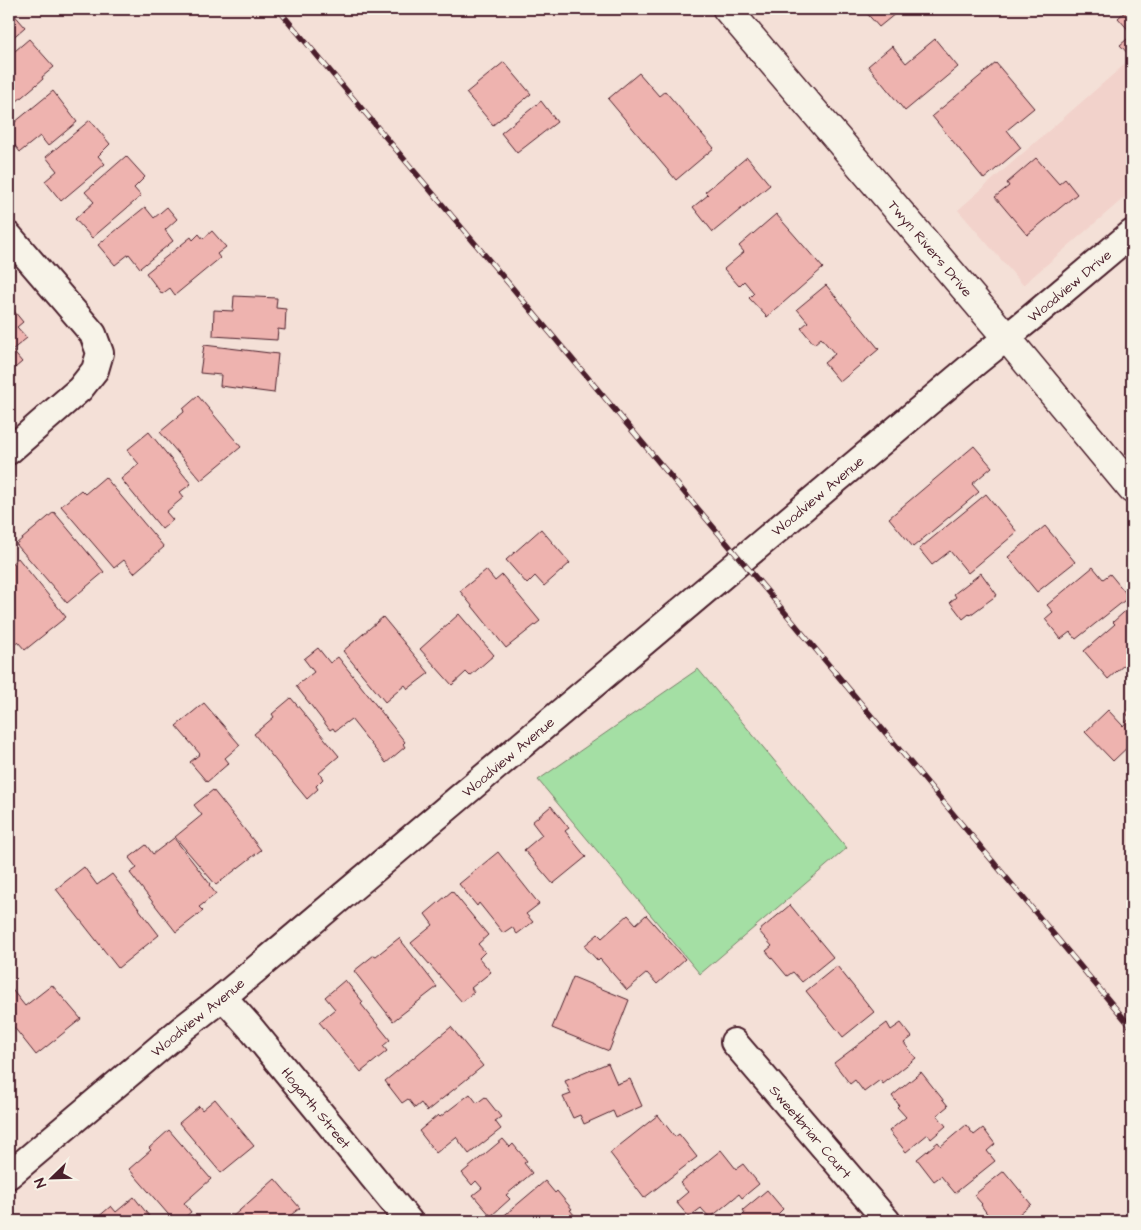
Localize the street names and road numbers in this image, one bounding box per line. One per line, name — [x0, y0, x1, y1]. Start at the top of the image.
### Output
street label: Twyn Rivers Drive — [883, 196, 977, 302]
street label: Woodview Drive — [1024, 245, 1116, 327]
street label: Woodview Avenue — [768, 451, 869, 541]
street label: Woodview Avenue — [458, 712, 559, 802]
street label: Woodview Avenue — [147, 973, 250, 1062]
street label: Hogarth Street — [276, 1064, 355, 1154]
street label: Sweetbriar Court — [764, 1081, 856, 1184]

